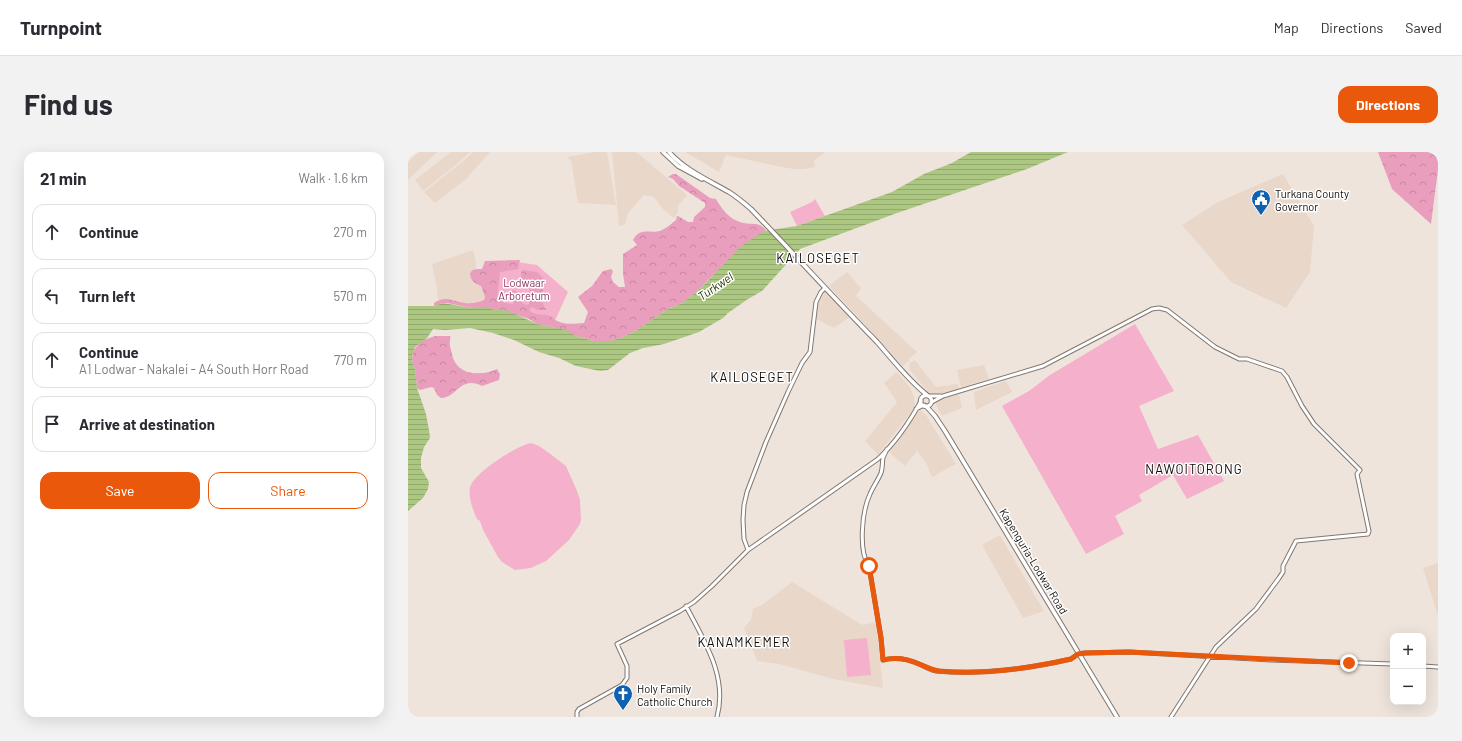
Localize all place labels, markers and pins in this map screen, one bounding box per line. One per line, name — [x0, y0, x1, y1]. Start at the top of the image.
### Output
place label: Turkana County Governor — [1275, 187, 1349, 213]
public building icon: Turkana County Governor — [1250, 188, 1272, 216]
place label: Holy Family Catholic Church — [637, 682, 712, 708]
church icon: Holy Family Catholic Church — [612, 683, 634, 711]

